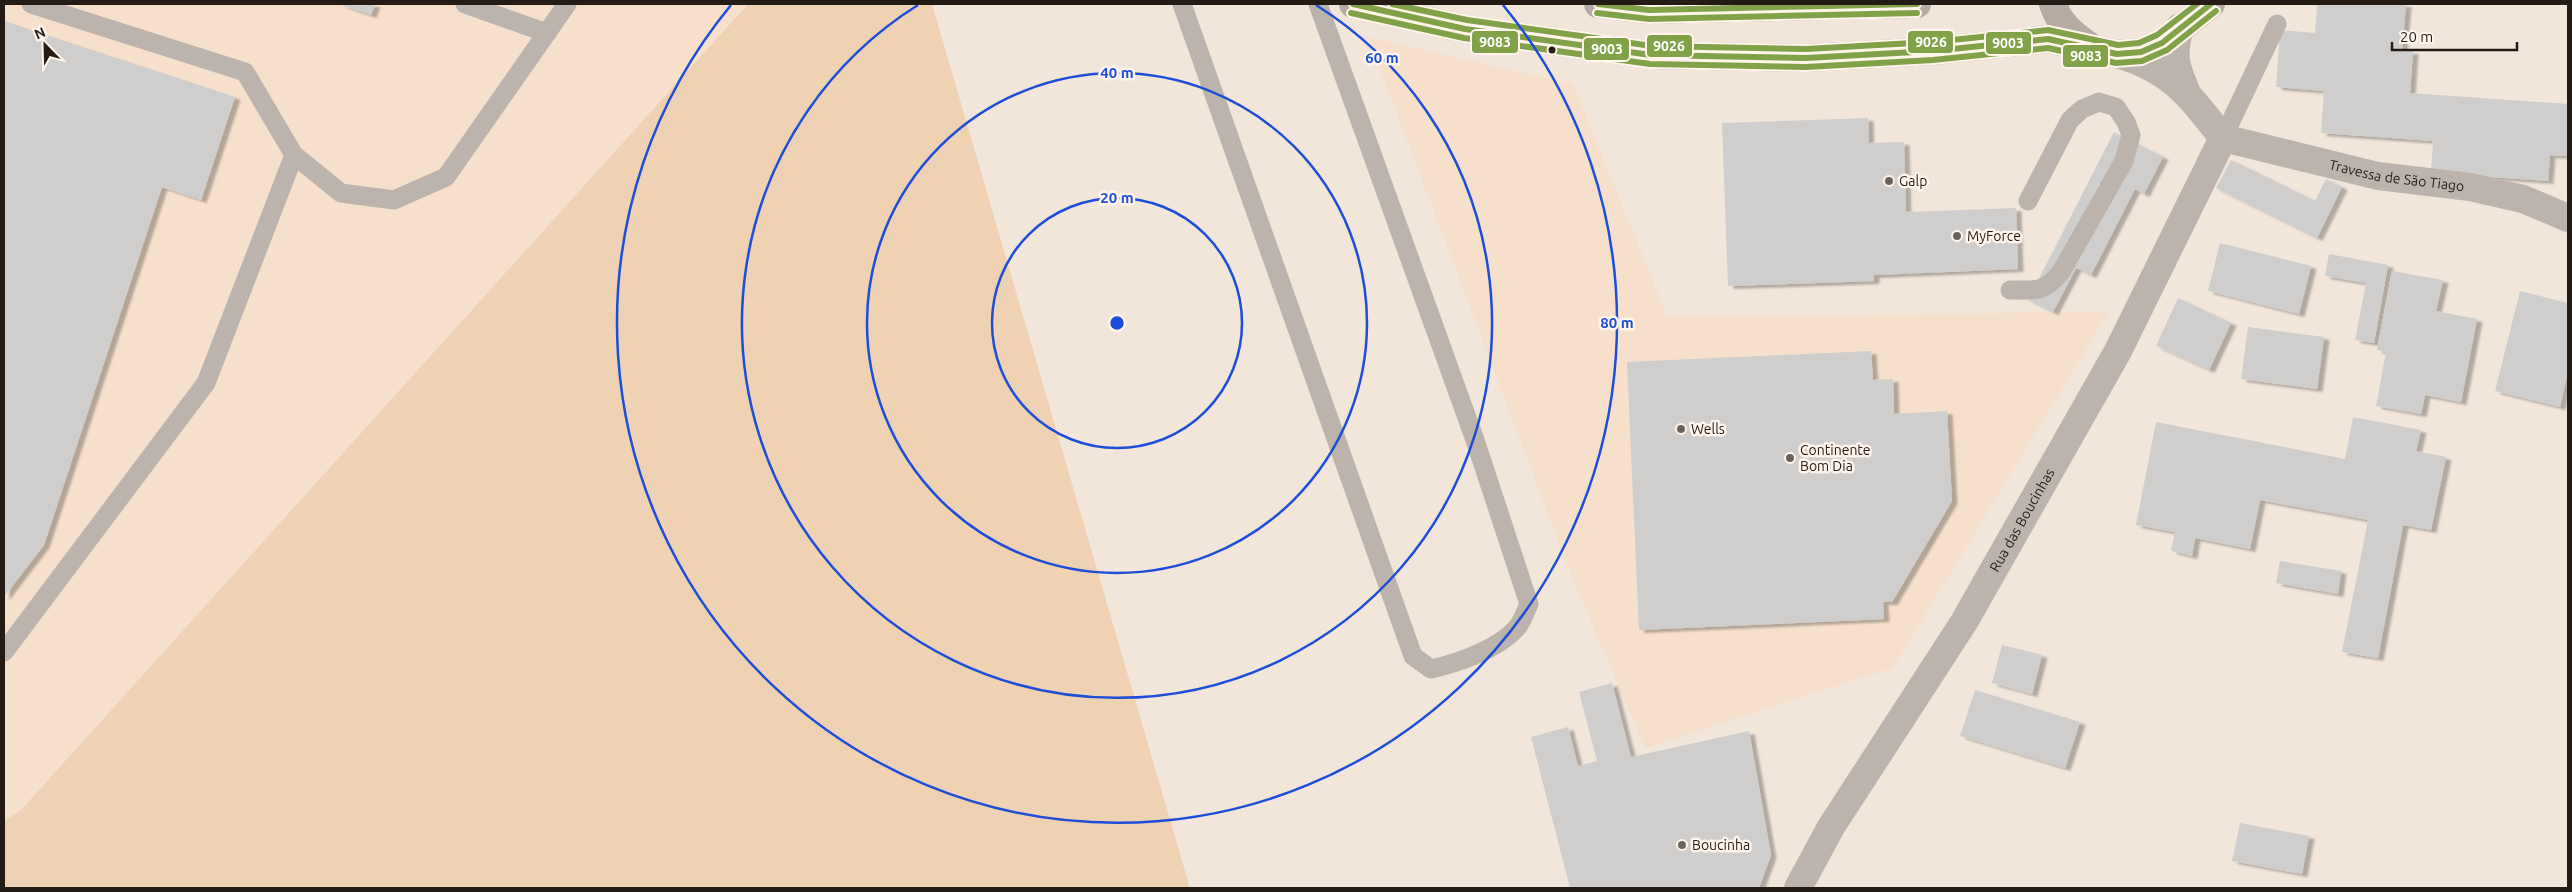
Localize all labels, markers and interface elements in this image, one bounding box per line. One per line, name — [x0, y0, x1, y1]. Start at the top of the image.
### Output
north arrow — [20, 20, 70, 70]
scale bar — [2392, 20, 2517, 52]
text: N — [32, 24, 48, 42]
text: 20 m — [2400, 28, 2433, 45]
line badge: 9083 — [1471, 30, 1519, 54]
line badge: 9026 — [1907, 30, 1954, 54]
line badge: 9003 — [1985, 31, 2032, 55]
text: 9083 — [1479, 34, 1511, 50]
line badge: 9026 — [1646, 34, 1693, 58]
text: 9026 — [1915, 34, 1947, 50]
text: 9003 — [1992, 35, 2024, 51]
line badge: 9003 — [1583, 37, 1630, 61]
text: 9026 — [1653, 38, 1685, 54]
text: 9003 — [1591, 41, 1623, 57]
line badge: 9083 — [2062, 44, 2109, 68]
unlabelled marker — [1547, 45, 1557, 55]
text: 9083 — [2070, 48, 2102, 64]
text: 60 m — [1365, 49, 1399, 66]
text: 40 m — [1100, 64, 1134, 81]
street label: Travessa de São Tiago — [2327, 156, 2465, 194]
place label: Galp — [1899, 173, 1927, 189]
marker: Galp — [1883, 175, 1895, 187]
text: 20 m — [1100, 189, 1134, 206]
place label: MyForce — [1967, 228, 2021, 244]
marker: MyForce — [1951, 230, 1963, 242]
centre of rings — [1108, 314, 1126, 332]
text: 80 m — [1600, 314, 1634, 331]
place label: Wells — [1691, 421, 1725, 437]
marker: Wells — [1675, 423, 1687, 435]
place label: Continente Bom Dia — [1800, 442, 1871, 474]
marker: Continente Bom Dia — [1784, 452, 1796, 464]
street label: Rua das Boucinhas — [1986, 466, 2058, 574]
place label: Boucinha — [1692, 837, 1750, 853]
marker: Boucinha — [1676, 839, 1688, 851]

